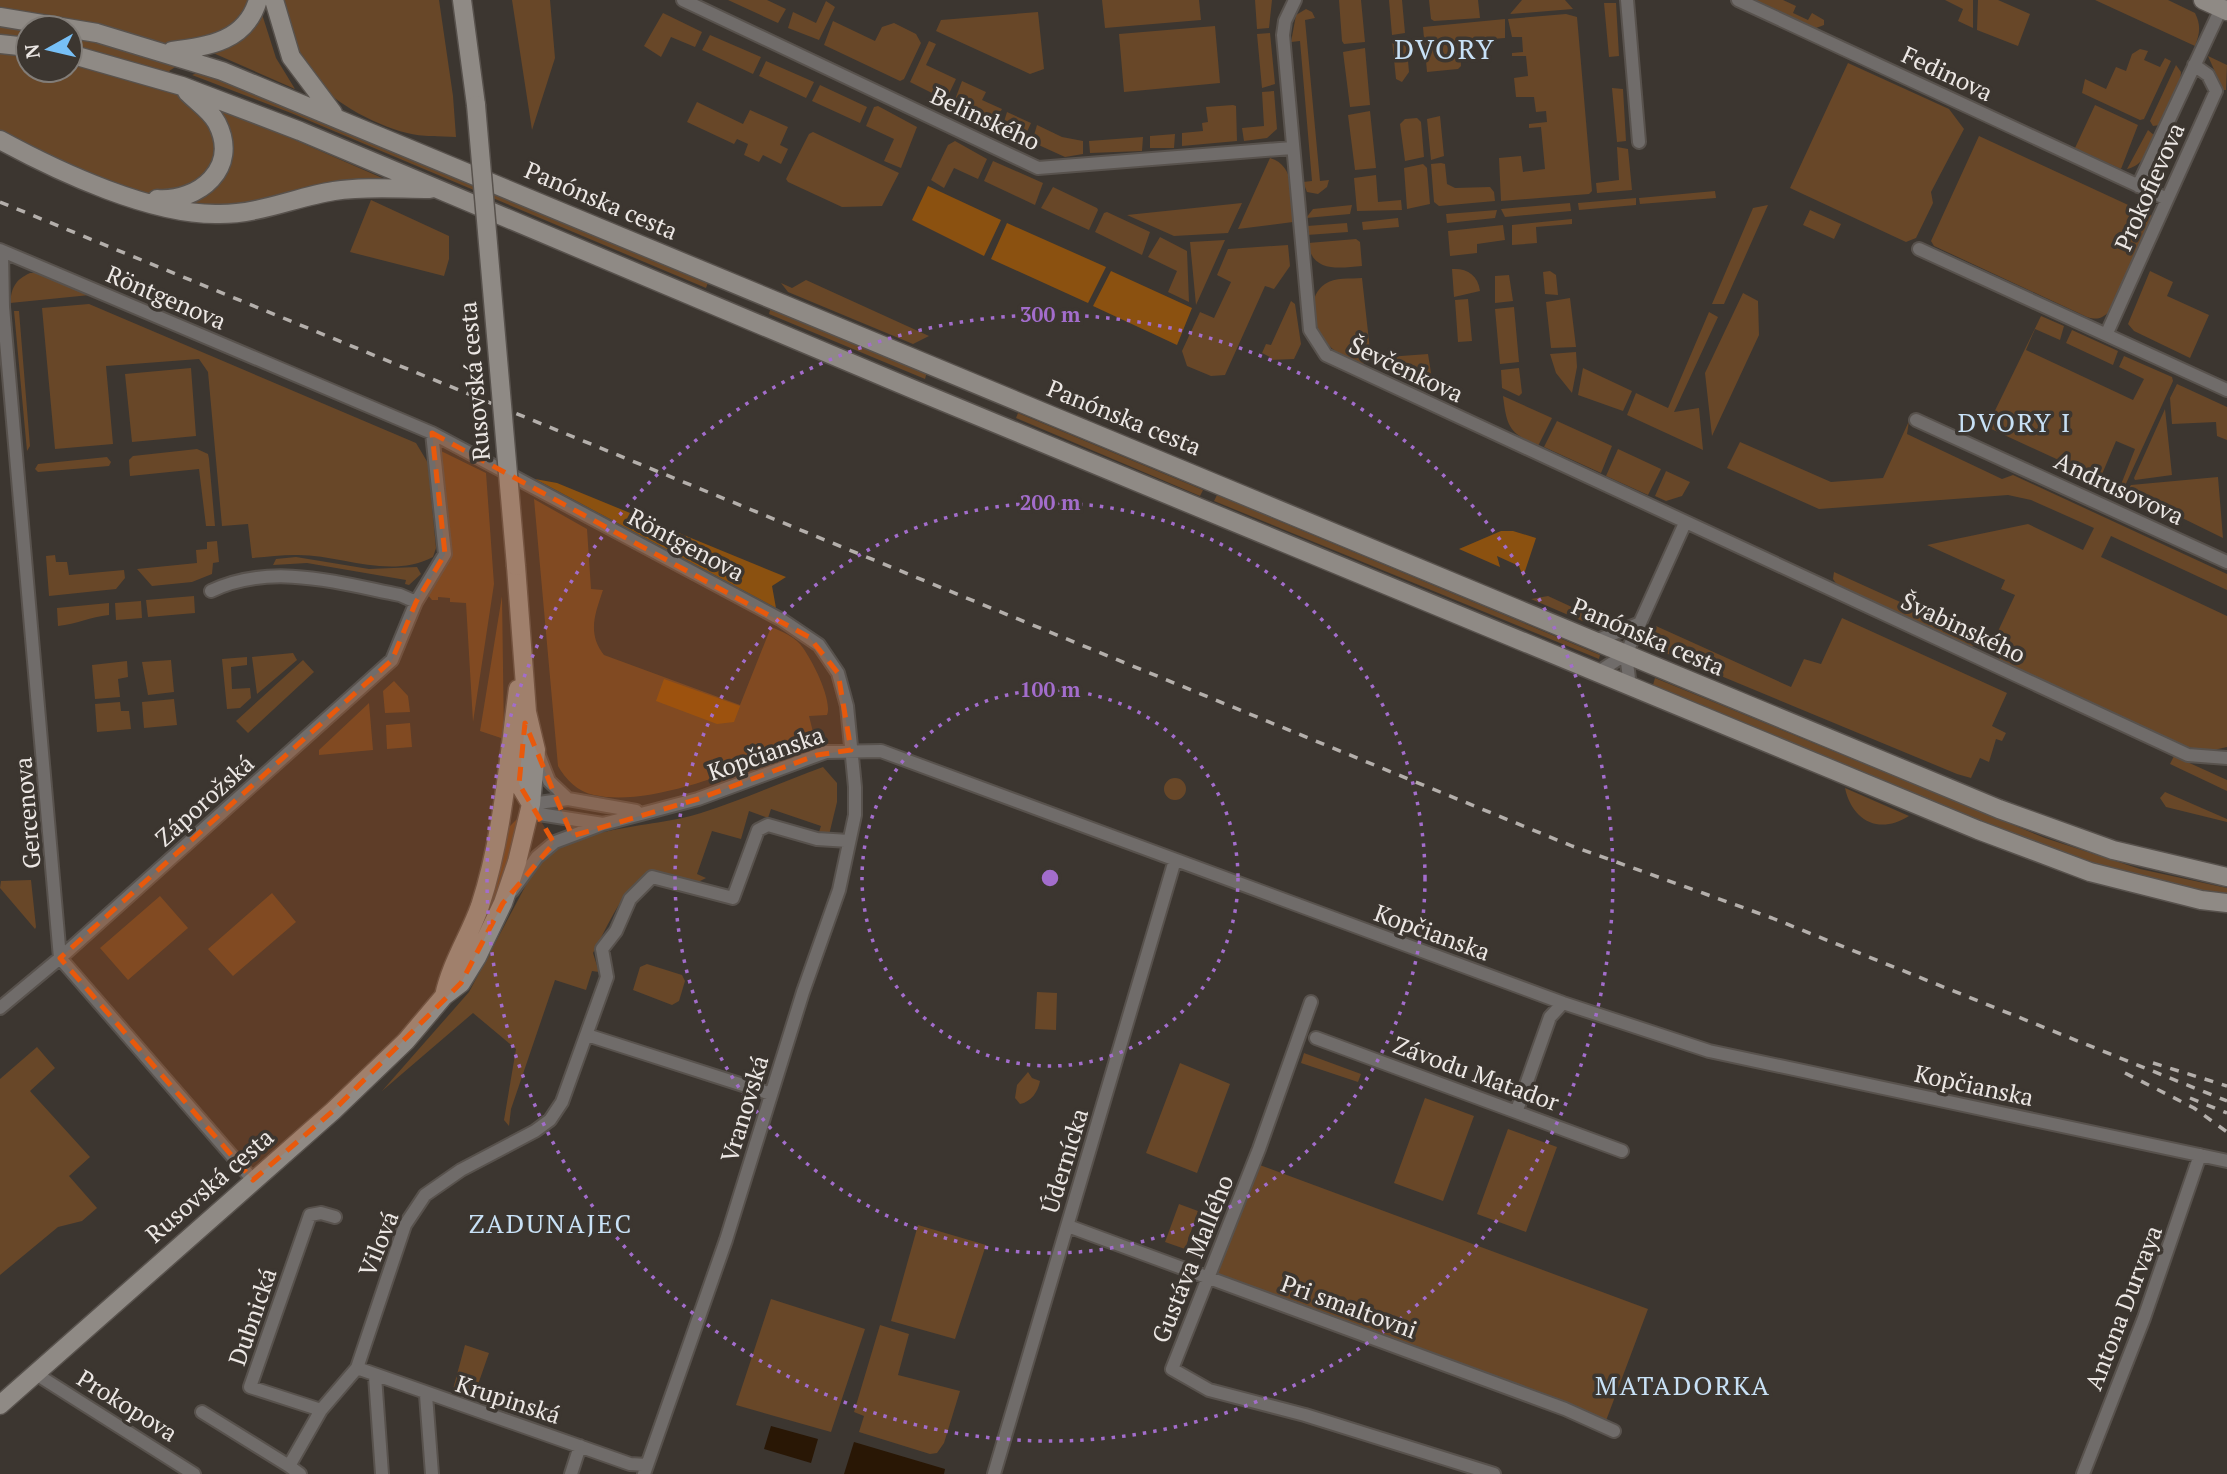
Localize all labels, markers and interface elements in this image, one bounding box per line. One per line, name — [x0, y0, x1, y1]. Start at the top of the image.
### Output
north arrow — [14, 14, 84, 84]
district label: DVORY — [1394, 30, 1496, 67]
street label: Fedinova — [1897, 38, 1998, 108]
text: N — [18, 42, 45, 60]
street label: Belinského — [925, 79, 1045, 157]
street label: Prokofievova — [2107, 117, 2192, 256]
street label: Panónska cesta — [520, 153, 683, 247]
street label: Röntgenova — [102, 257, 231, 337]
street label: Rusovská cesta — [451, 300, 497, 462]
text: 300 m — [1020, 300, 1081, 328]
street label: Ševčenkova — [1344, 329, 1469, 409]
street label: Panónska cesta — [1043, 372, 1206, 462]
district label: DVORY I — [1958, 405, 2072, 439]
street label: Andrusovova — [2050, 444, 2189, 532]
text: 200 m — [1020, 488, 1081, 516]
street label: Röntgenova — [623, 500, 750, 588]
street label: Švabinského — [1896, 584, 2031, 670]
street label: Panónska cesta — [1567, 589, 1730, 683]
text: 100 m — [1020, 675, 1081, 703]
street label: Kopčianska — [703, 718, 828, 788]
street label: Záporožská — [148, 747, 261, 853]
street label: Gercenova — [6, 756, 48, 870]
centre of rings — [1038, 866, 1062, 890]
street label: Kopčianska — [1370, 896, 1495, 968]
street label: Závodu Matador — [1389, 1028, 1565, 1118]
street label: Vranovská — [713, 1051, 775, 1166]
street label: Kopčianska — [1912, 1057, 2037, 1113]
street label: Údernícka — [1033, 1104, 1095, 1217]
street label: Rusovská cesta — [139, 1121, 280, 1250]
street label: Gustáva Mallého — [1144, 1170, 1240, 1347]
street label: Vilová — [351, 1206, 406, 1281]
district label: ZADUNAJEC — [469, 1206, 633, 1240]
street label: Antona Durvaya — [2077, 1221, 2169, 1395]
street label: Dubnická — [220, 1264, 284, 1370]
street label: Pri smaltovni — [1277, 1267, 1422, 1345]
street label: Prokopova — [71, 1362, 184, 1449]
street label: Krupinská — [452, 1367, 565, 1431]
district label: MATADORKA — [1595, 1368, 1771, 1402]

